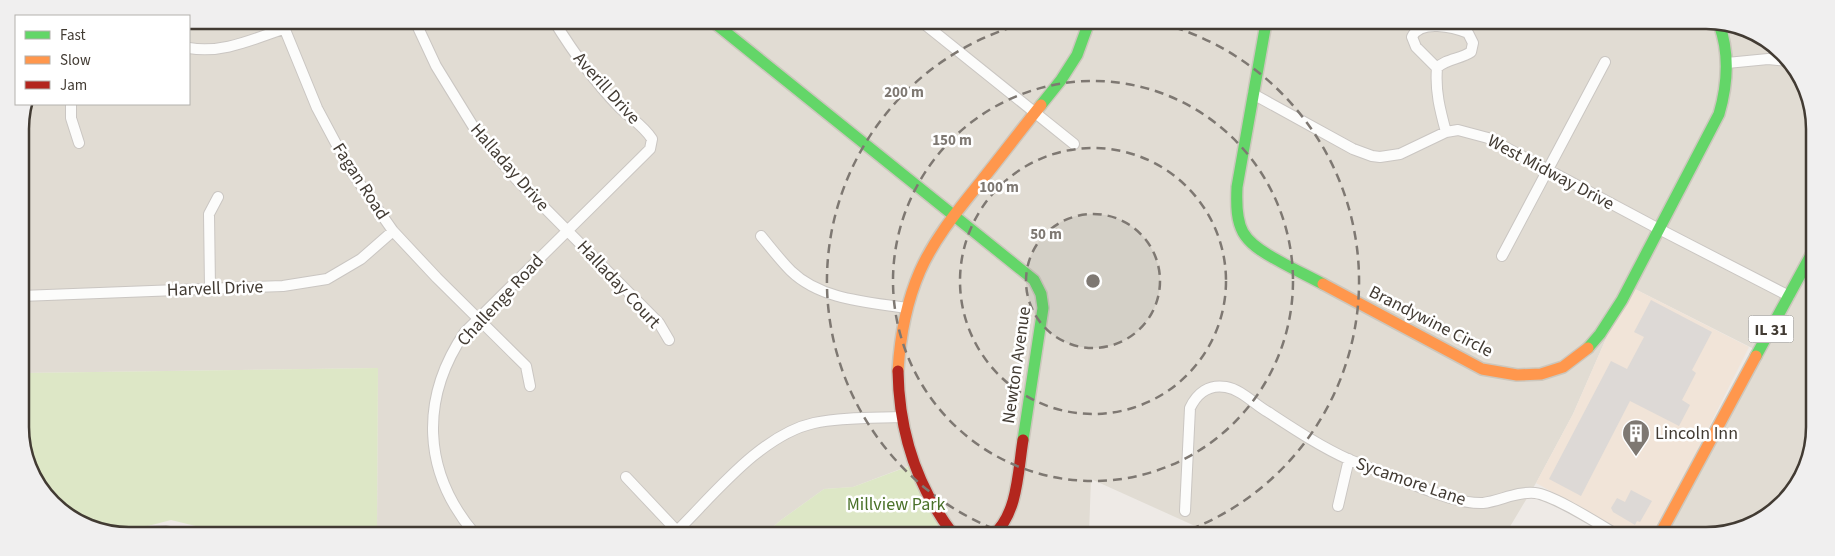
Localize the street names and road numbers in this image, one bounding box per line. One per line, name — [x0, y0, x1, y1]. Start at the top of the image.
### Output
street label: Averill Drive — [567, 47, 646, 130]
street label: Halladay Drive — [464, 118, 555, 217]
street label: West Midway Drive — [1483, 128, 1619, 216]
street label: Fagan Road — [326, 138, 395, 225]
street label: Halladay Court — [571, 235, 666, 334]
street label: Challenge Road — [451, 249, 549, 352]
street label: Harvell Drive — [166, 274, 264, 303]
street label: Brandywine Circle — [1365, 279, 1497, 363]
street label: Newton Avenue — [996, 305, 1037, 425]
road number: IL 31 — [1748, 316, 1794, 342]
street label: Sycamore Lane — [1352, 451, 1469, 512]

